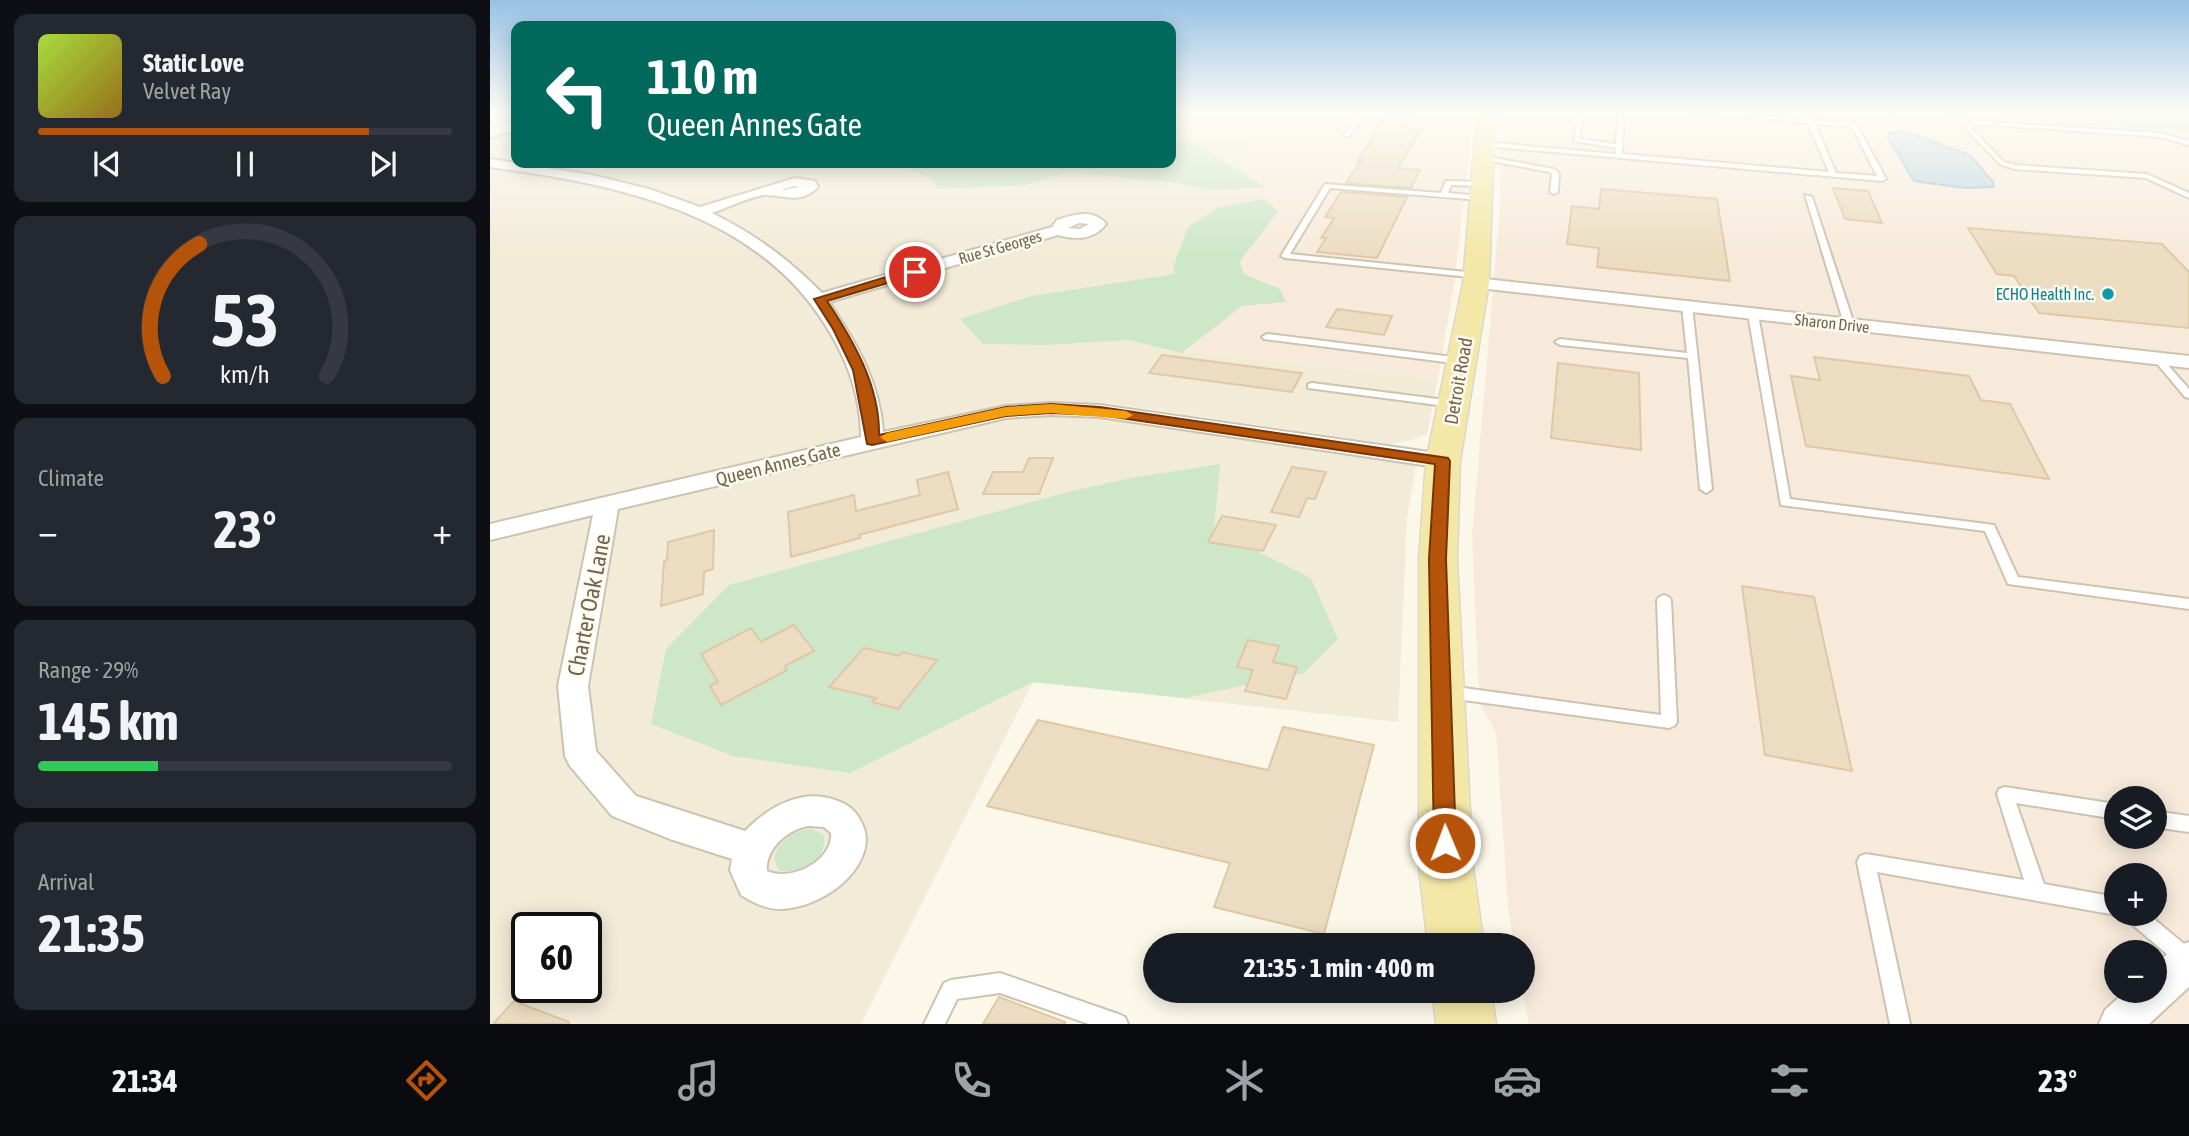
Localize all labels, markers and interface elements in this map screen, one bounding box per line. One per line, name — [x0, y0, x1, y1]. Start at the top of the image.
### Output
text: Static Love — [143, 48, 244, 78]
text: 110 m — [647, 48, 758, 104]
icon: left — [532, 49, 623, 140]
text: Velvet Ray — [143, 78, 231, 104]
text: Queen Annes Gate — [647, 106, 862, 143]
icon: previous — [88, 145, 126, 183]
icon: pause — [226, 145, 264, 183]
icon: next — [364, 145, 402, 183]
street label: Rue St Georges — [956, 226, 1044, 268]
pin — [885, 242, 945, 302]
icon: arrive — [896, 253, 934, 291]
text: 53 — [211, 278, 279, 361]
place label: ECHO Health Inc. — [1996, 285, 2094, 303]
marker: ECHO Health Inc. — [2100, 286, 2116, 302]
street label: Sharon Drive — [1794, 310, 1870, 336]
street label: Detroit Road — [1440, 336, 1476, 426]
text: km/h — [220, 360, 270, 388]
street label: Queen Annes Gate — [713, 438, 843, 490]
text: Climate — [38, 465, 104, 491]
text: 23° — [213, 499, 277, 559]
text: − — [38, 509, 58, 552]
text: + — [432, 509, 452, 552]
street label: Charter Oak Lane — [562, 532, 616, 678]
text: Range · 29% — [38, 657, 138, 683]
text: 145 km — [38, 691, 179, 751]
map controls — [2104, 786, 2167, 1003]
button: layers — [2104, 786, 2167, 849]
position arrow — [1408, 806, 1482, 880]
button: + — [2104, 863, 2167, 926]
text: Arrival — [38, 869, 94, 895]
text: 21:35 — [38, 903, 145, 963]
speed limit sign: 60 — [511, 912, 602, 1003]
button: − — [2104, 940, 2167, 1003]
text: 21:35 · 1 min · 400 m — [1244, 953, 1434, 983]
icon: directions — [402, 1056, 451, 1105]
icon: music — [674, 1056, 723, 1105]
icon: phone — [947, 1056, 996, 1105]
icon: climate — [1220, 1056, 1269, 1105]
icon: car — [1493, 1056, 1542, 1105]
icon: filters — [1765, 1056, 1814, 1105]
text: 21:34 — [112, 1062, 178, 1099]
text: 23° — [2038, 1062, 2077, 1099]

